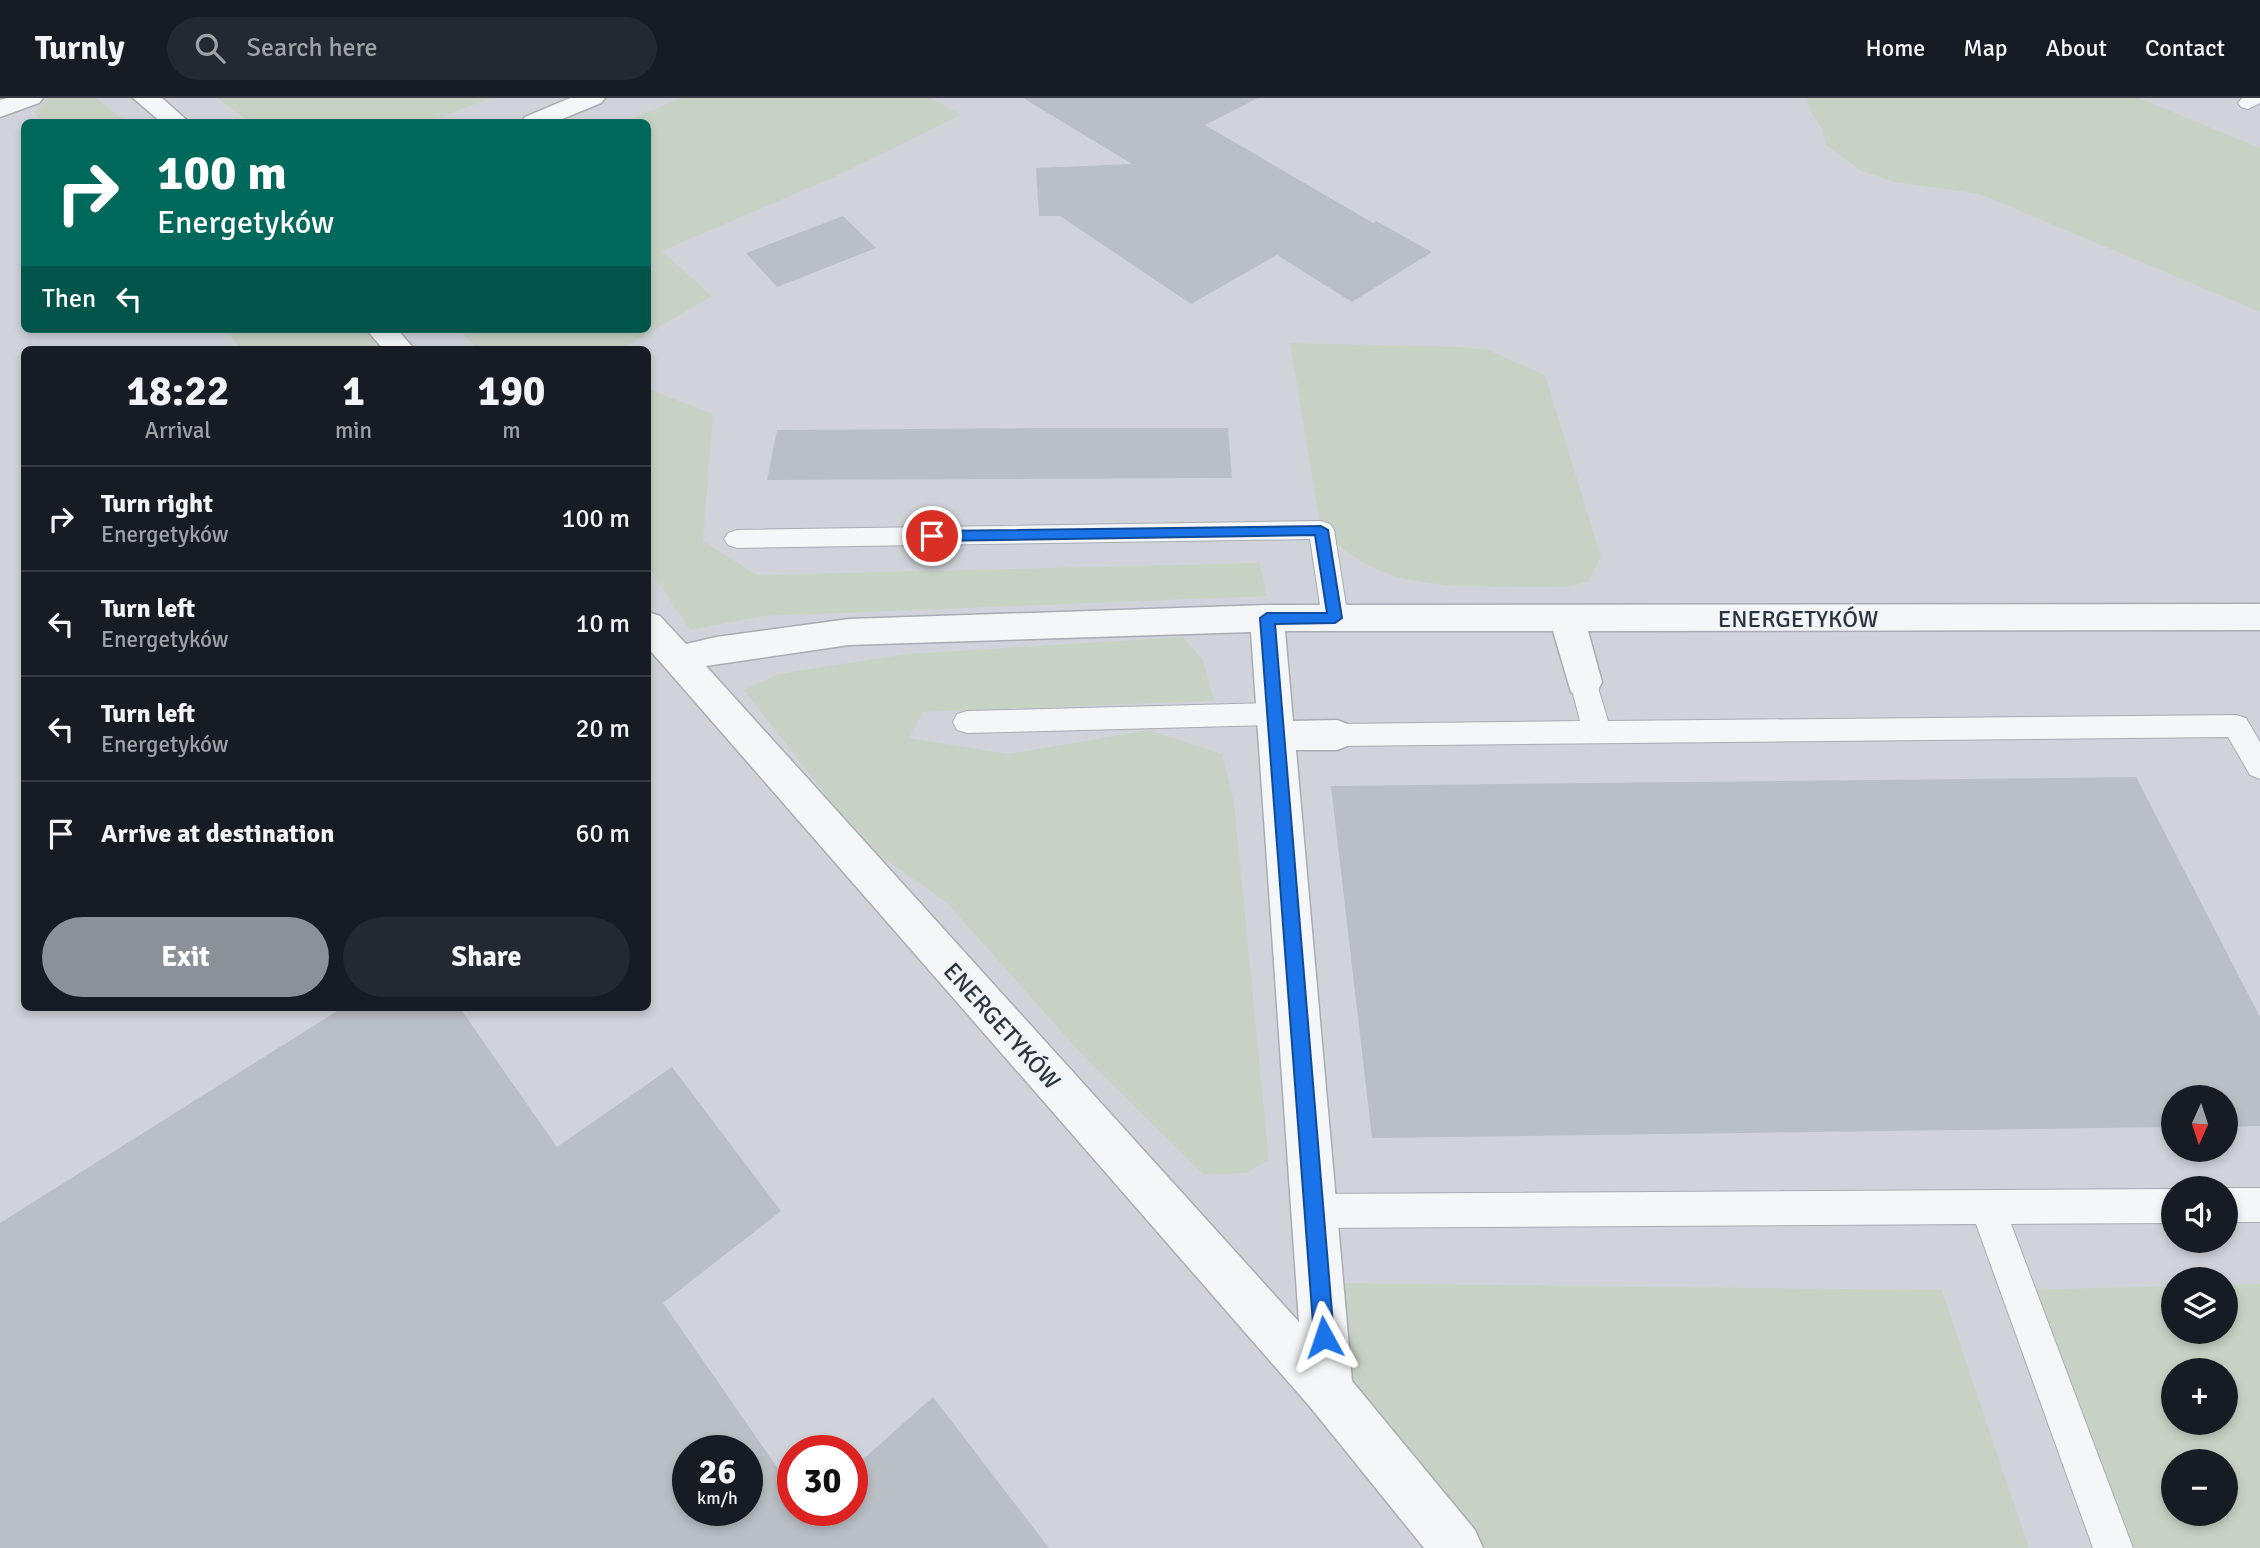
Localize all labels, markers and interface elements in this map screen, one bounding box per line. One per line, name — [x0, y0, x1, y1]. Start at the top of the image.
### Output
search box — [167, 17, 657, 80]
text: Turnly — [35, 28, 125, 69]
icon: search — [191, 29, 229, 67]
text: Search here — [247, 32, 378, 64]
text: Home — [1865, 33, 1925, 63]
text: Map — [1963, 33, 2008, 63]
text: About — [2046, 33, 2107, 63]
text: Contact — [2145, 33, 2225, 63]
text: 100 m — [157, 143, 287, 203]
icon: right — [42, 147, 133, 238]
text: Energetyków — [157, 203, 334, 242]
icon: left — [110, 280, 148, 318]
text: Then — [42, 283, 96, 315]
text: 18:22 — [126, 366, 230, 417]
text: 1 — [342, 366, 365, 417]
text: 190 — [477, 366, 546, 417]
text: Arrival — [145, 416, 211, 445]
text: min — [335, 416, 372, 445]
text: m — [502, 416, 521, 445]
text: Turn right — [101, 488, 213, 520]
icon: right — [42, 500, 80, 538]
text: 100 m — [561, 503, 630, 535]
pin — [902, 506, 962, 566]
icon: arrive — [913, 517, 951, 555]
text: Energetyków — [101, 520, 228, 549]
text: Turn left — [101, 593, 195, 625]
street label: ENERGETYKÓW — [1718, 604, 1878, 634]
icon: left — [42, 605, 80, 643]
text: 10 m — [575, 608, 630, 640]
text: Energetyków — [101, 625, 228, 654]
text: Turn left — [101, 698, 195, 730]
icon: left — [42, 710, 80, 748]
text: 20 m — [575, 713, 630, 745]
text: Energetyków — [101, 730, 228, 759]
icon: arrive — [42, 815, 80, 853]
text: Arrive at destination — [101, 818, 334, 850]
text: 60 m — [575, 818, 630, 850]
button: Exit — [42, 917, 329, 997]
button: Share — [343, 917, 630, 997]
street label: ENERGETYKÓW — [937, 956, 1067, 1096]
north arrow — [2161, 1085, 2238, 1162]
map controls — [2161, 1085, 2238, 1526]
button: sound — [2161, 1176, 2238, 1253]
button: layers — [2161, 1267, 2238, 1344]
position arrow — [1287, 1300, 1361, 1374]
button: + — [2161, 1358, 2238, 1435]
speed limit sign: 30 — [777, 1435, 868, 1526]
button: − — [2161, 1449, 2238, 1526]
text: 26 — [699, 1450, 736, 1493]
text: km/h — [697, 1487, 738, 1509]

